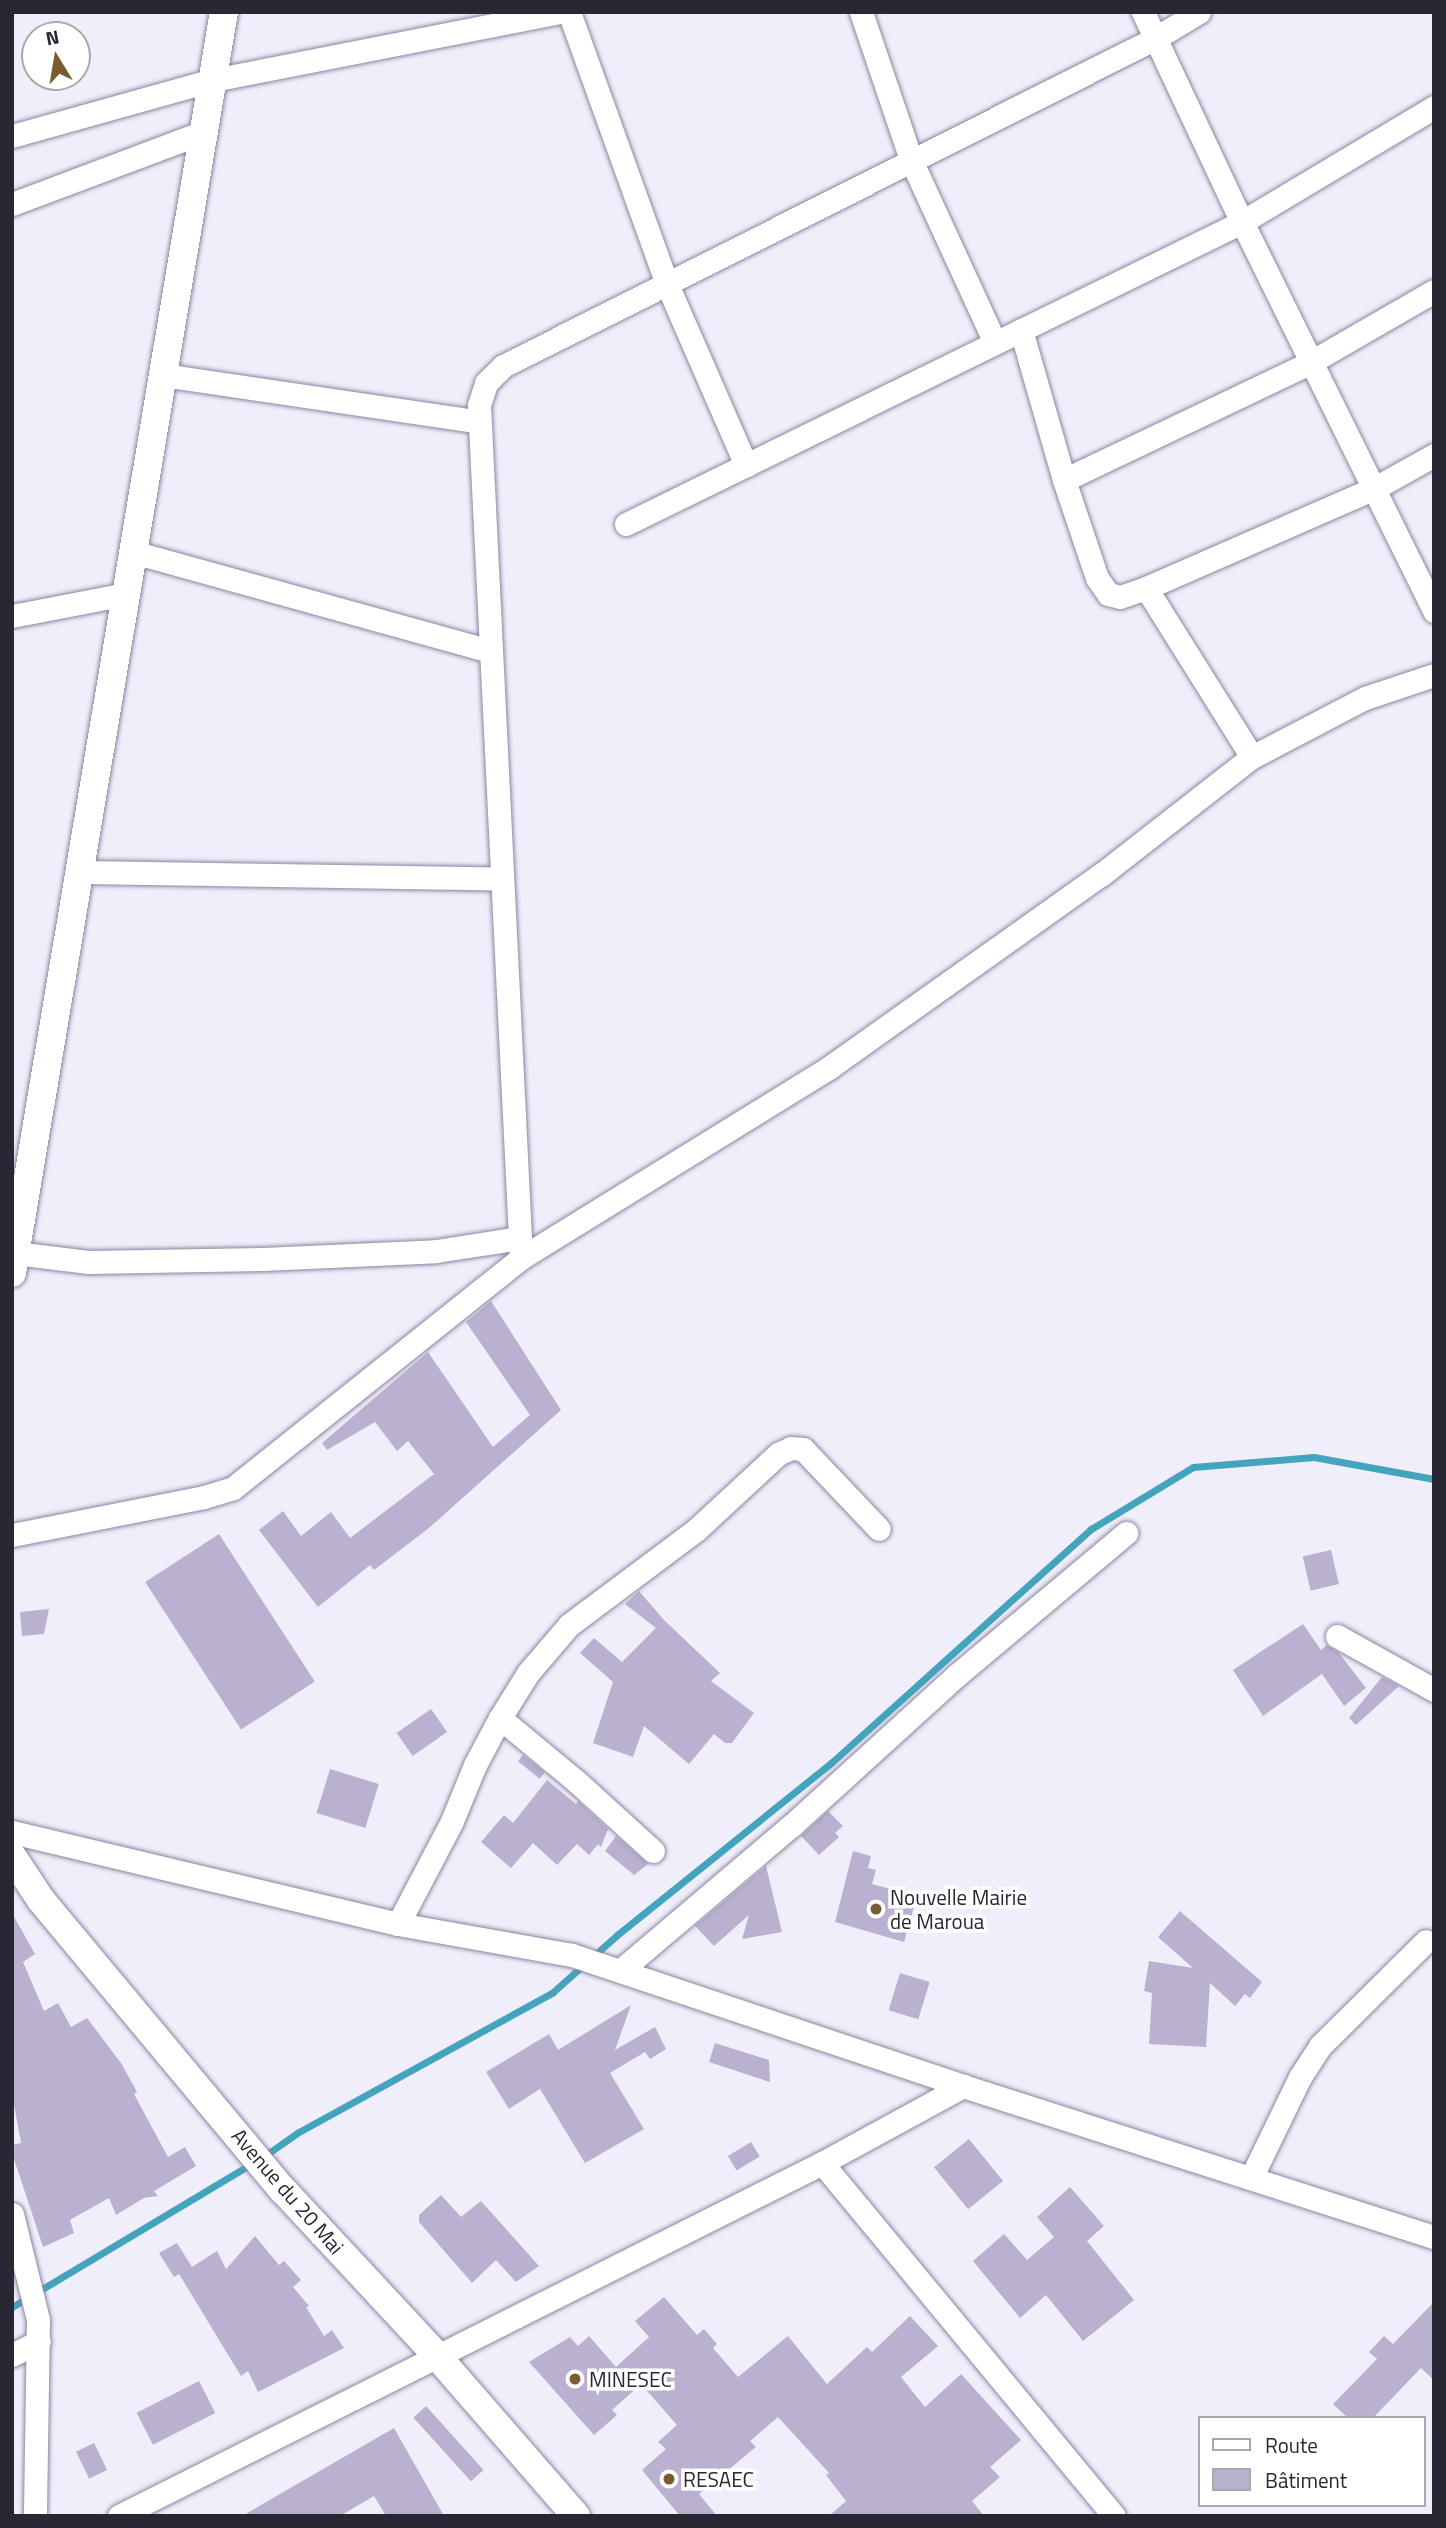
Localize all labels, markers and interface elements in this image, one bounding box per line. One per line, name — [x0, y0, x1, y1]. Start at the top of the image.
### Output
north arrow — [21, 21, 91, 91]
text: N — [43, 21, 62, 52]
place label: Nouvelle Mairie de Maroua — [890, 1884, 1027, 1934]
marker: Nouvelle Mairie de Maroua — [868, 1901, 884, 1917]
street label: Avenue du 20 Mai — [227, 2123, 349, 2259]
place label: MINESEC — [589, 2366, 672, 2392]
marker: MINESEC — [567, 2371, 583, 2387]
legend — [1198, 2416, 1425, 2507]
text: Route — [1265, 2429, 1318, 2461]
text: Bâtiment — [1265, 2464, 1347, 2496]
place label: RESAEC — [683, 2466, 754, 2492]
marker: RESAEC — [661, 2471, 677, 2487]

